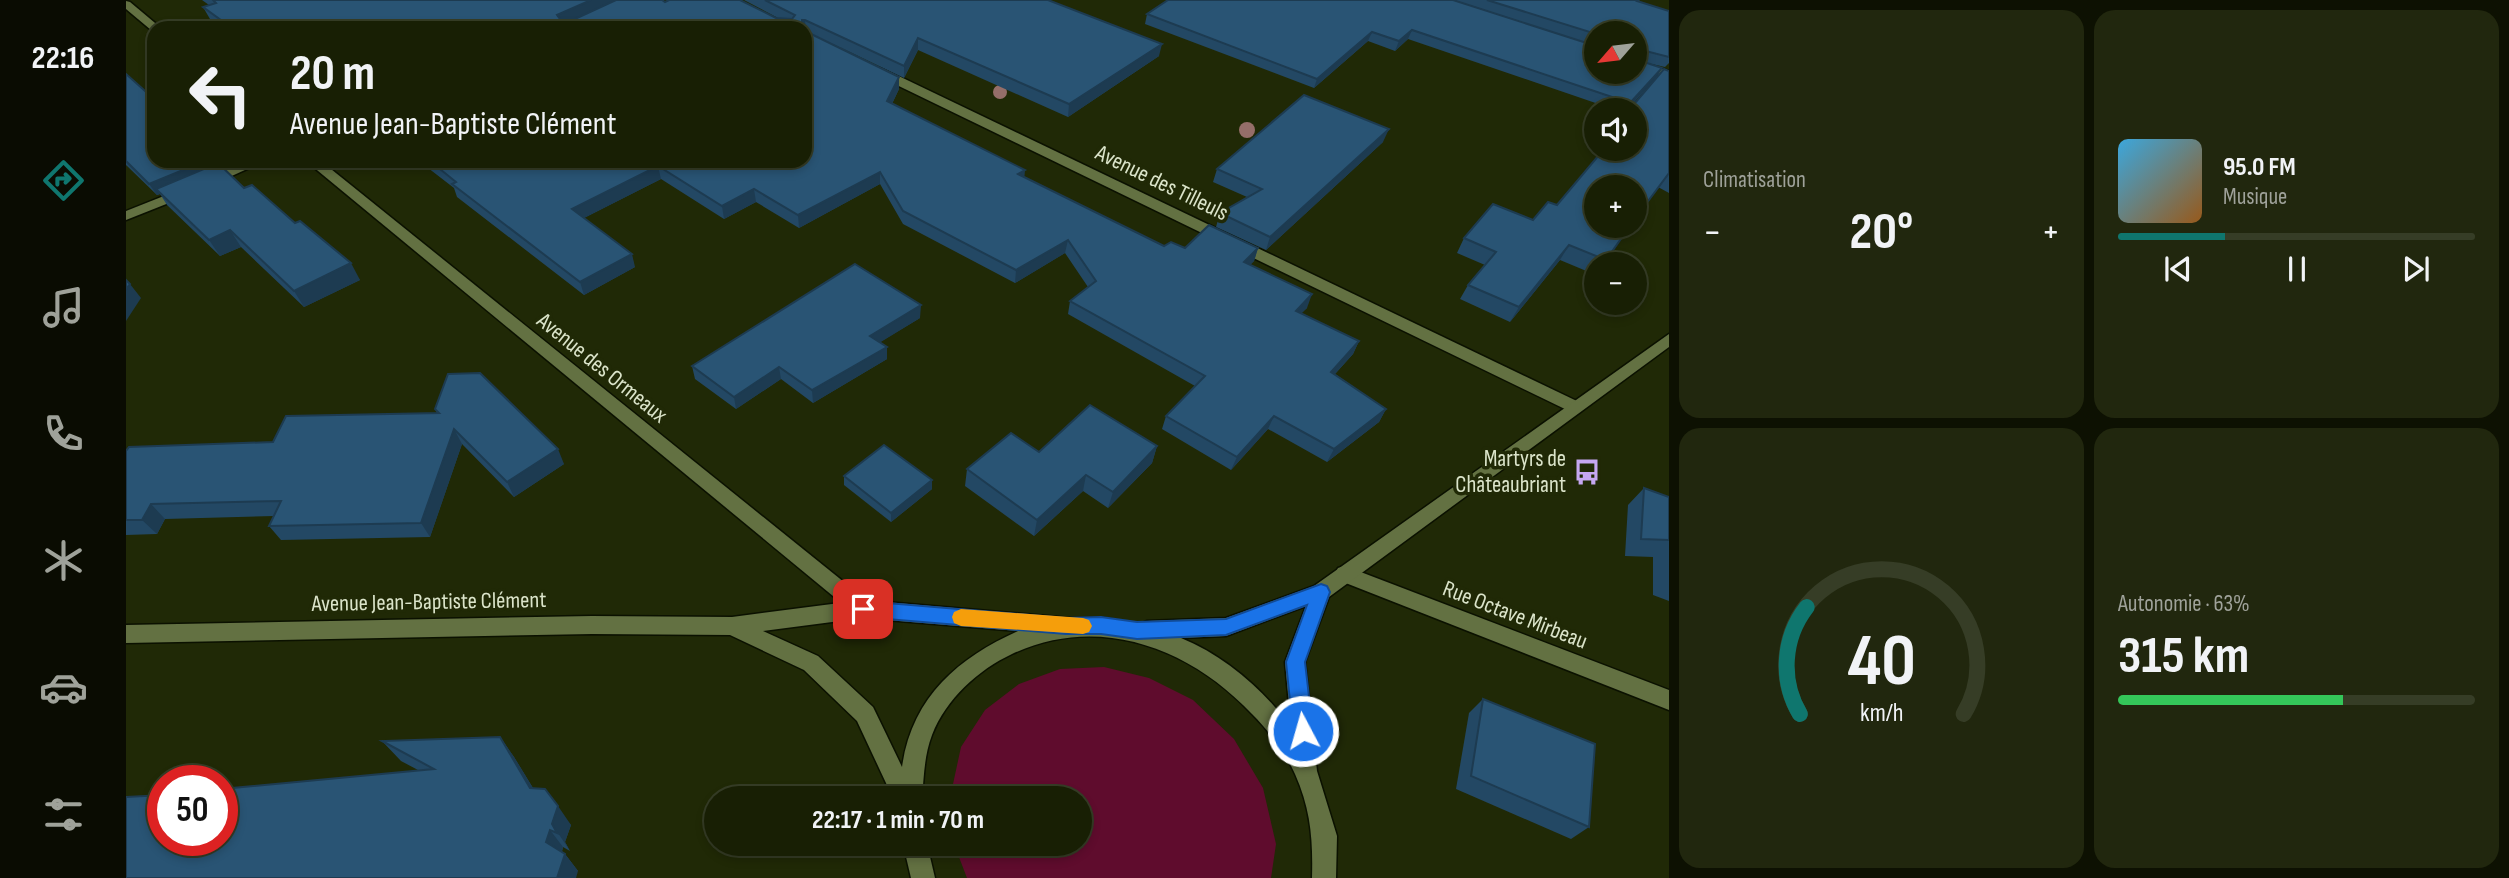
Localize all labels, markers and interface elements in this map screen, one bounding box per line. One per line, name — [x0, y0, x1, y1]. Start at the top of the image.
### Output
north arrow — [1584, 21, 1647, 84]
map controls — [1584, 21, 1647, 315]
text: 22:16 — [32, 39, 94, 78]
text: 20 m — [290, 45, 375, 104]
icon: left — [175, 49, 266, 140]
button: sound — [1584, 98, 1647, 161]
text: Avenue Jean-Baptiste Clément — [290, 105, 617, 144]
street label: Avenue des Tilleuls — [1090, 138, 1233, 227]
text: 95.0 FM — [2223, 152, 2296, 183]
icon: directions — [39, 156, 88, 205]
text: Climatisation — [1703, 166, 1806, 194]
button: + — [1584, 175, 1647, 238]
text: Musique — [2223, 183, 2287, 211]
text: 20° — [1850, 201, 1913, 264]
text: − — [1703, 210, 1722, 255]
text: + — [2041, 210, 2060, 255]
icon: previous — [2159, 250, 2197, 288]
icon: pause — [2278, 250, 2316, 288]
icon: next — [2397, 250, 2435, 288]
button: − — [1584, 252, 1647, 315]
icon: music — [39, 283, 88, 332]
street label: Avenue des Ormeaux — [530, 306, 673, 429]
icon: phone — [39, 409, 88, 458]
place label: Martyrs de Châteaubriant — [1455, 445, 1566, 499]
bus stop icon: Martyrs de Châteaubriant — [1572, 457, 1602, 487]
icon: climate — [39, 536, 88, 585]
street label: Rue Octave Mirbeau — [1439, 575, 1591, 655]
pin — [833, 579, 893, 639]
street label: Avenue Jean-Baptiste Clément — [310, 586, 547, 618]
icon: arrive — [844, 590, 882, 628]
text: Autonomie · 63% — [2118, 590, 2250, 618]
text: 40 — [1847, 618, 1916, 706]
text: 315 km — [2118, 625, 2249, 688]
icon: car — [39, 663, 88, 712]
position arrow — [1266, 694, 1340, 768]
text: km/h — [1860, 698, 1903, 729]
speed limit sign: 50 — [147, 765, 238, 856]
icon: filters — [39, 790, 88, 839]
text: 22:17 · 1 min · 70 m — [812, 805, 984, 836]

